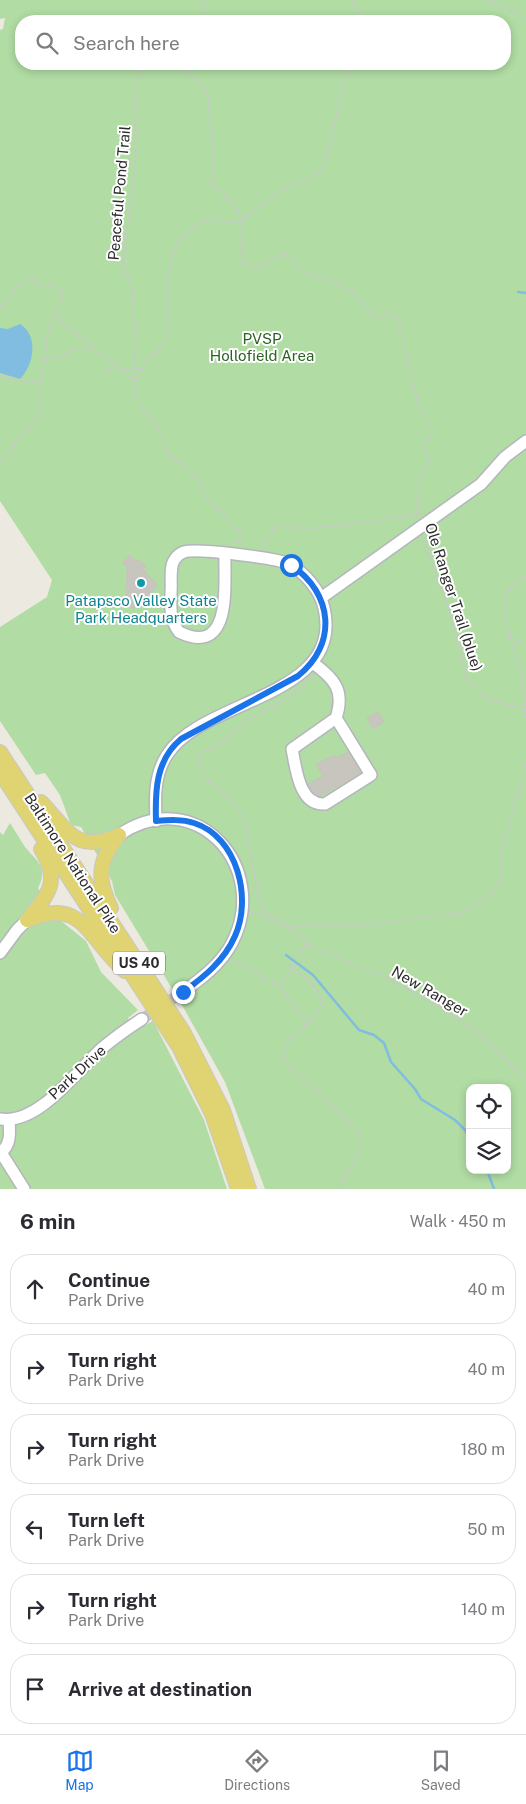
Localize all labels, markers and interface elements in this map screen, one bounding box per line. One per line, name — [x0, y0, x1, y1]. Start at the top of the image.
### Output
search box — [15, 15, 511, 70]
icon: search — [33, 29, 61, 57]
text: Search here — [73, 32, 180, 54]
street label: Peaceful Pond Trail — [105, 125, 133, 261]
park label: PVSP Hollofield Area — [210, 330, 314, 364]
street label: Ole Ranger Trail (blue) — [422, 521, 486, 673]
route start — [280, 554, 303, 577]
marker: Patapsco Valley State Park Headquarters — [135, 577, 147, 589]
place label: Patapsco Valley State Park Headquarters — [65, 592, 217, 626]
street label: Baltimore National Pike — [21, 790, 125, 936]
road number: US 40 — [113, 951, 165, 974]
street label: New Ranger — [389, 962, 471, 1020]
route end — [172, 981, 195, 1004]
street label: Park Drive — [45, 1041, 109, 1103]
map controls — [466, 1084, 511, 1174]
button: locate — [466, 1084, 511, 1129]
button: layers — [466, 1129, 511, 1174]
text: 6 min — [20, 1209, 76, 1234]
text: Walk · 450 m — [410, 1212, 506, 1231]
text: Continue — [68, 1269, 150, 1291]
icon: ahead — [21, 1275, 49, 1303]
text: 40 m — [467, 1280, 505, 1299]
text: Park Drive — [68, 1291, 144, 1310]
text: Turn right — [68, 1349, 157, 1371]
icon: right — [21, 1355, 49, 1383]
text: 40 m — [467, 1360, 505, 1379]
text: Park Drive — [68, 1371, 144, 1390]
text: Turn right — [68, 1429, 157, 1451]
icon: right — [21, 1435, 49, 1463]
text: 180 m — [461, 1440, 505, 1459]
text: Park Drive — [68, 1451, 144, 1470]
text: Turn left — [68, 1509, 145, 1531]
icon: left — [21, 1515, 49, 1543]
text: 50 m — [467, 1520, 505, 1539]
text: Park Drive — [68, 1531, 144, 1550]
text: Turn right — [68, 1589, 157, 1611]
icon: right — [21, 1595, 49, 1623]
text: 140 m — [461, 1600, 505, 1619]
text: Park Drive — [68, 1611, 144, 1630]
icon: arrive — [21, 1675, 49, 1703]
text: Arrive at destination — [68, 1678, 252, 1700]
tab: Map — [65, 1747, 94, 1793]
tab: Directions — [224, 1747, 290, 1793]
tab: Saved — [421, 1747, 461, 1793]

